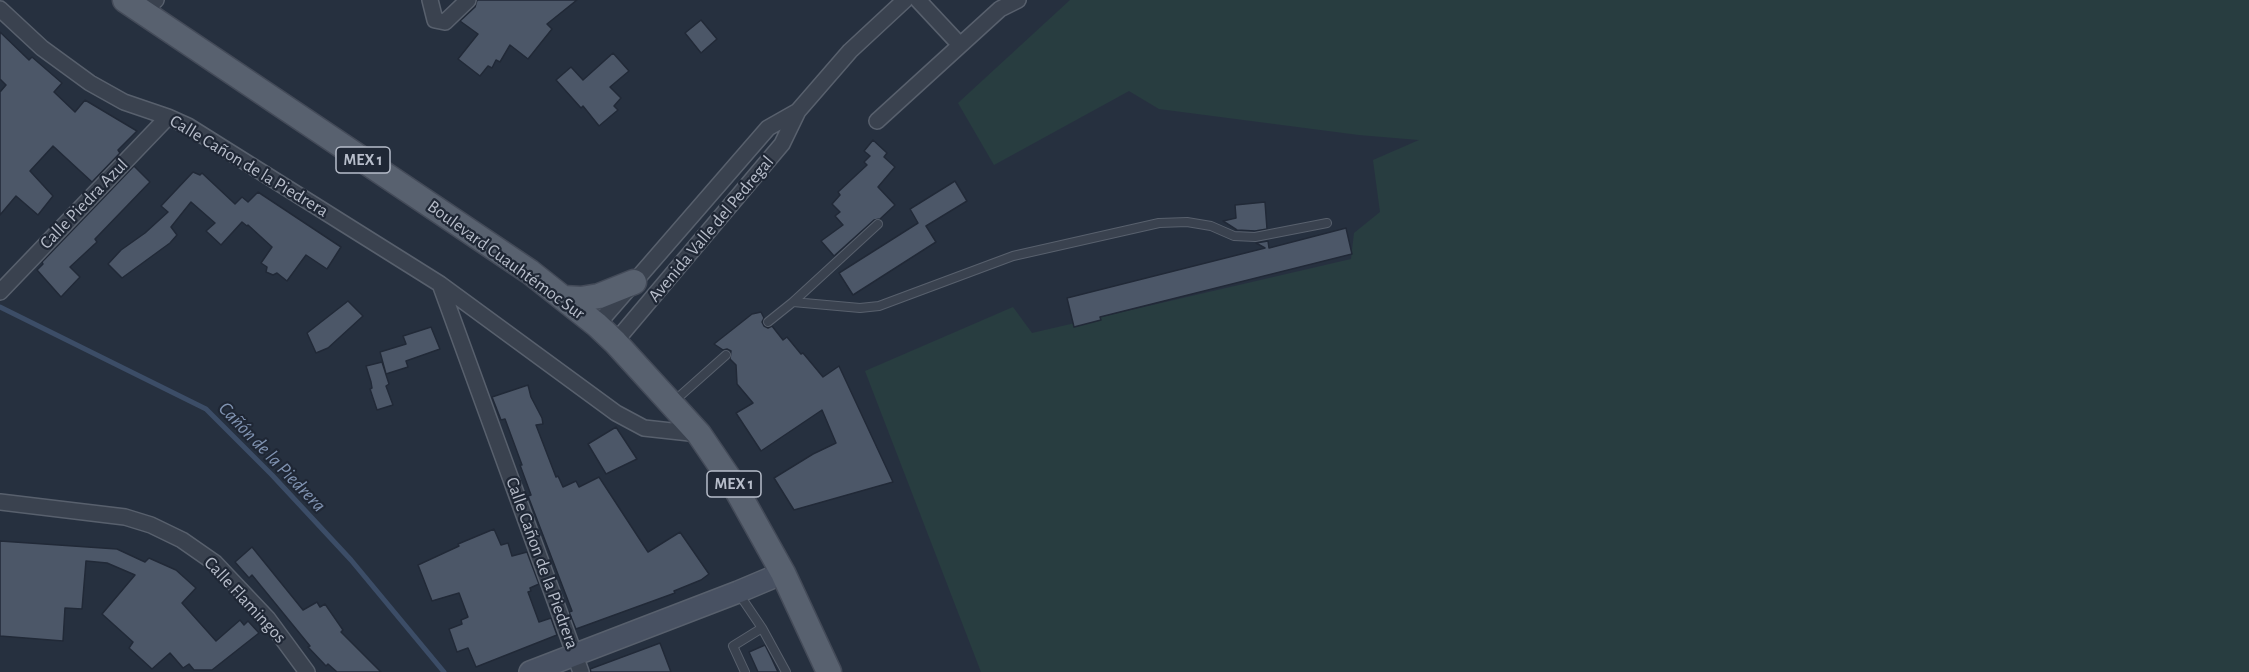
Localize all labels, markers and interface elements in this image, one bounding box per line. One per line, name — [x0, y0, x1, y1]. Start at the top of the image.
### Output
street label: Calle Cañon de la Piedrera — [166, 110, 332, 222]
road number: MEX 1 — [336, 147, 390, 173]
street label: Avenida Valle del Pedregal — [644, 152, 778, 306]
street label: Calle Piedra Azul — [35, 154, 133, 254]
street label: Boulevard Cuauhtémoc Sur — [423, 196, 589, 324]
water label: Cañón de la Piedrera — [213, 397, 331, 517]
road number: MEX 1 — [707, 471, 761, 497]
street label: Calle Cañon de la Piedrera — [501, 474, 583, 652]
street label: Calle Flamingos — [199, 552, 291, 648]

